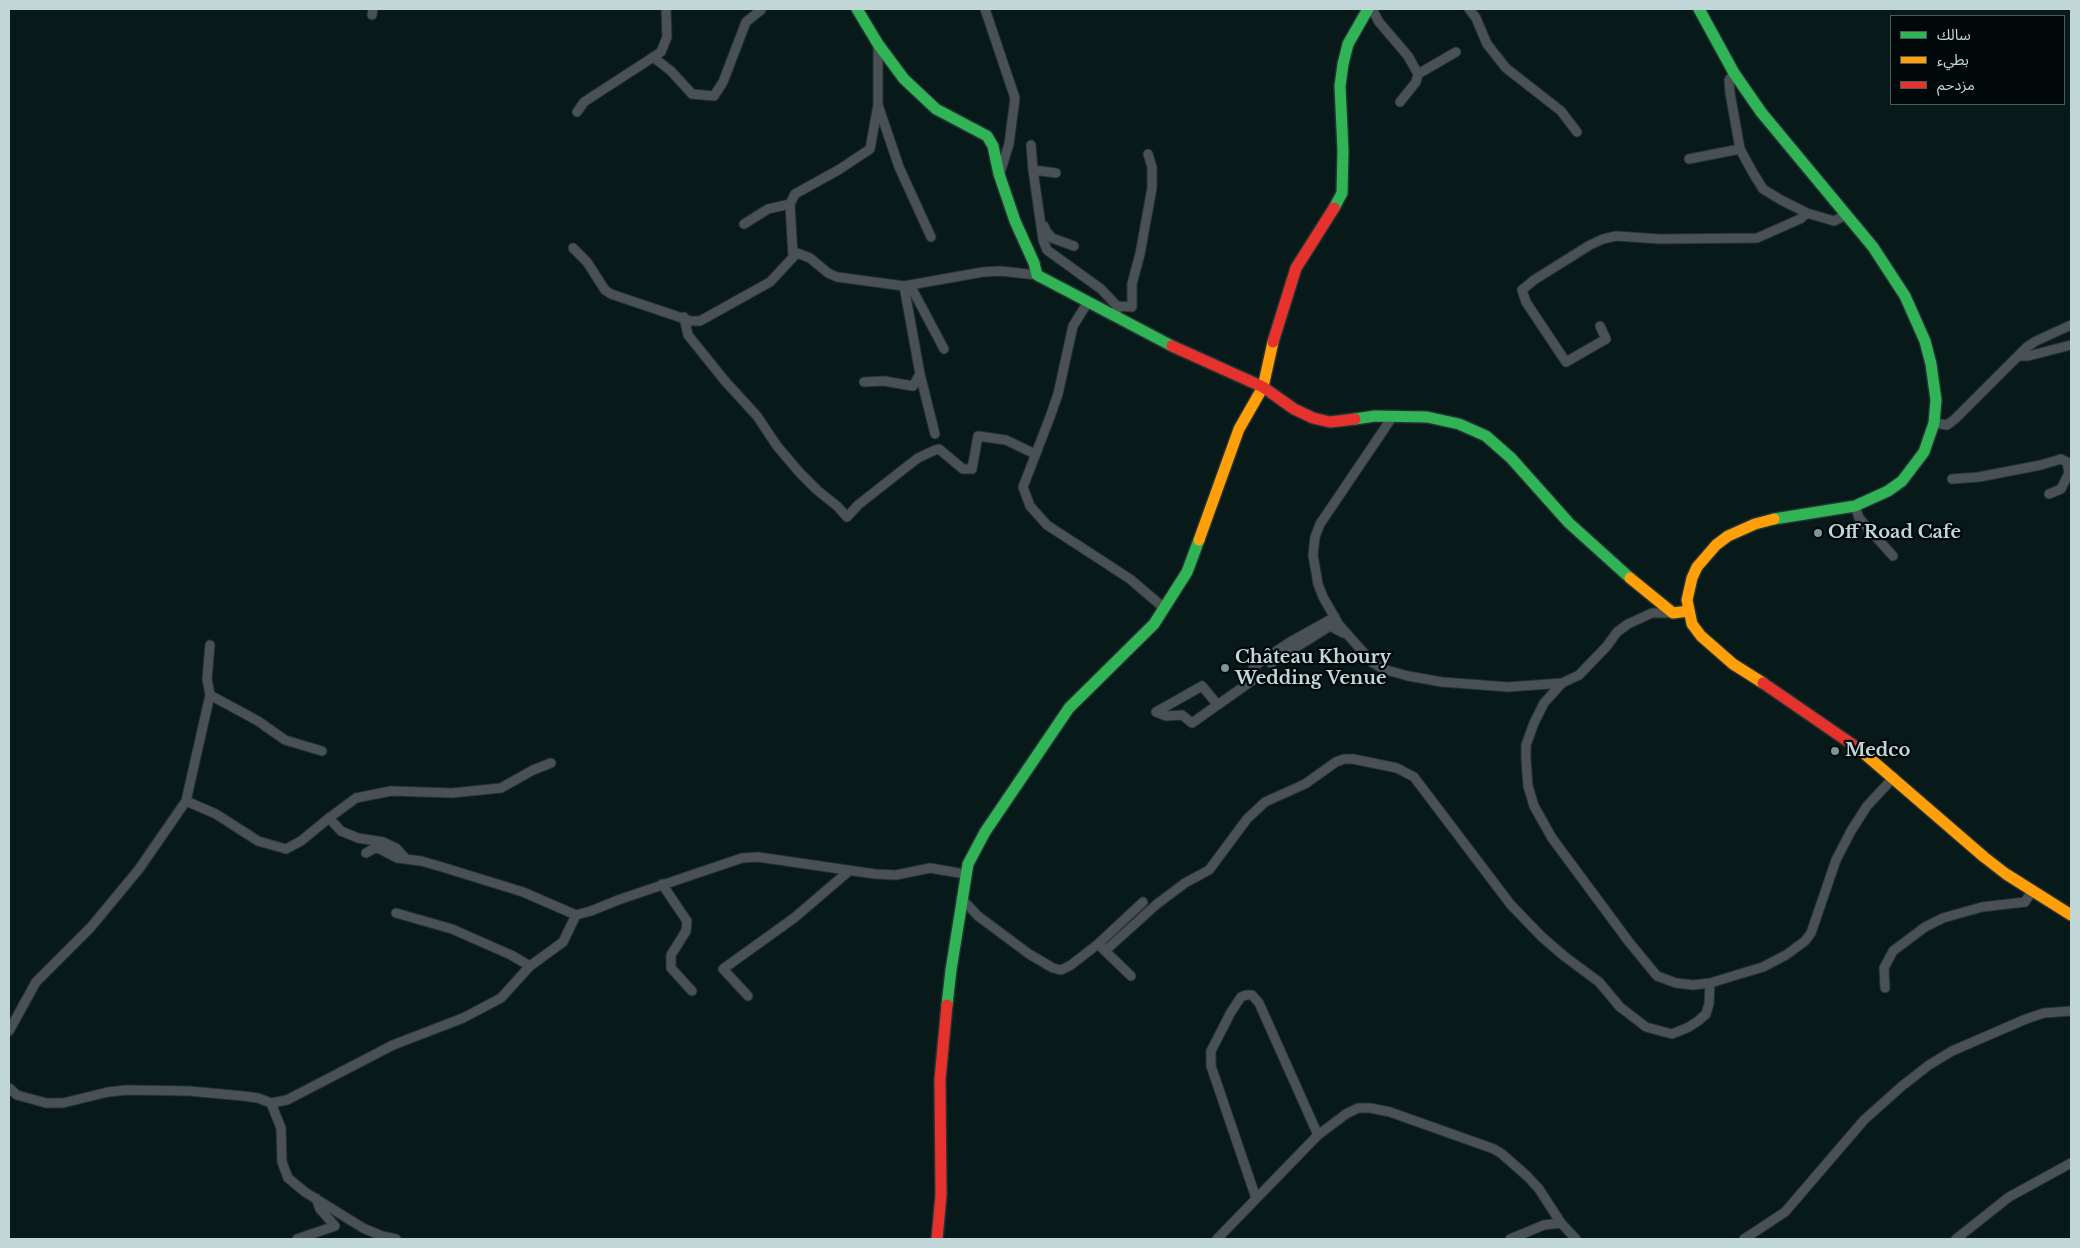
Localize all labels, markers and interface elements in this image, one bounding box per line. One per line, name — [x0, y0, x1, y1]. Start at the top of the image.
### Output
legend — [1890, 15, 2065, 105]
text: سالك — [1937, 25, 1971, 44]
text: بطيء — [1937, 50, 1969, 69]
text: مزدحم — [1937, 75, 1975, 94]
place label: Off Road Cafe — [1828, 522, 1961, 544]
marker: Off Road Cafe — [1812, 527, 1824, 539]
place label: Château Khoury Wedding Venue — [1235, 647, 1391, 690]
marker: Château Khoury Wedding Venue — [1219, 662, 1231, 674]
place label: Medco — [1845, 740, 1910, 762]
marker: Medco — [1829, 745, 1841, 757]

